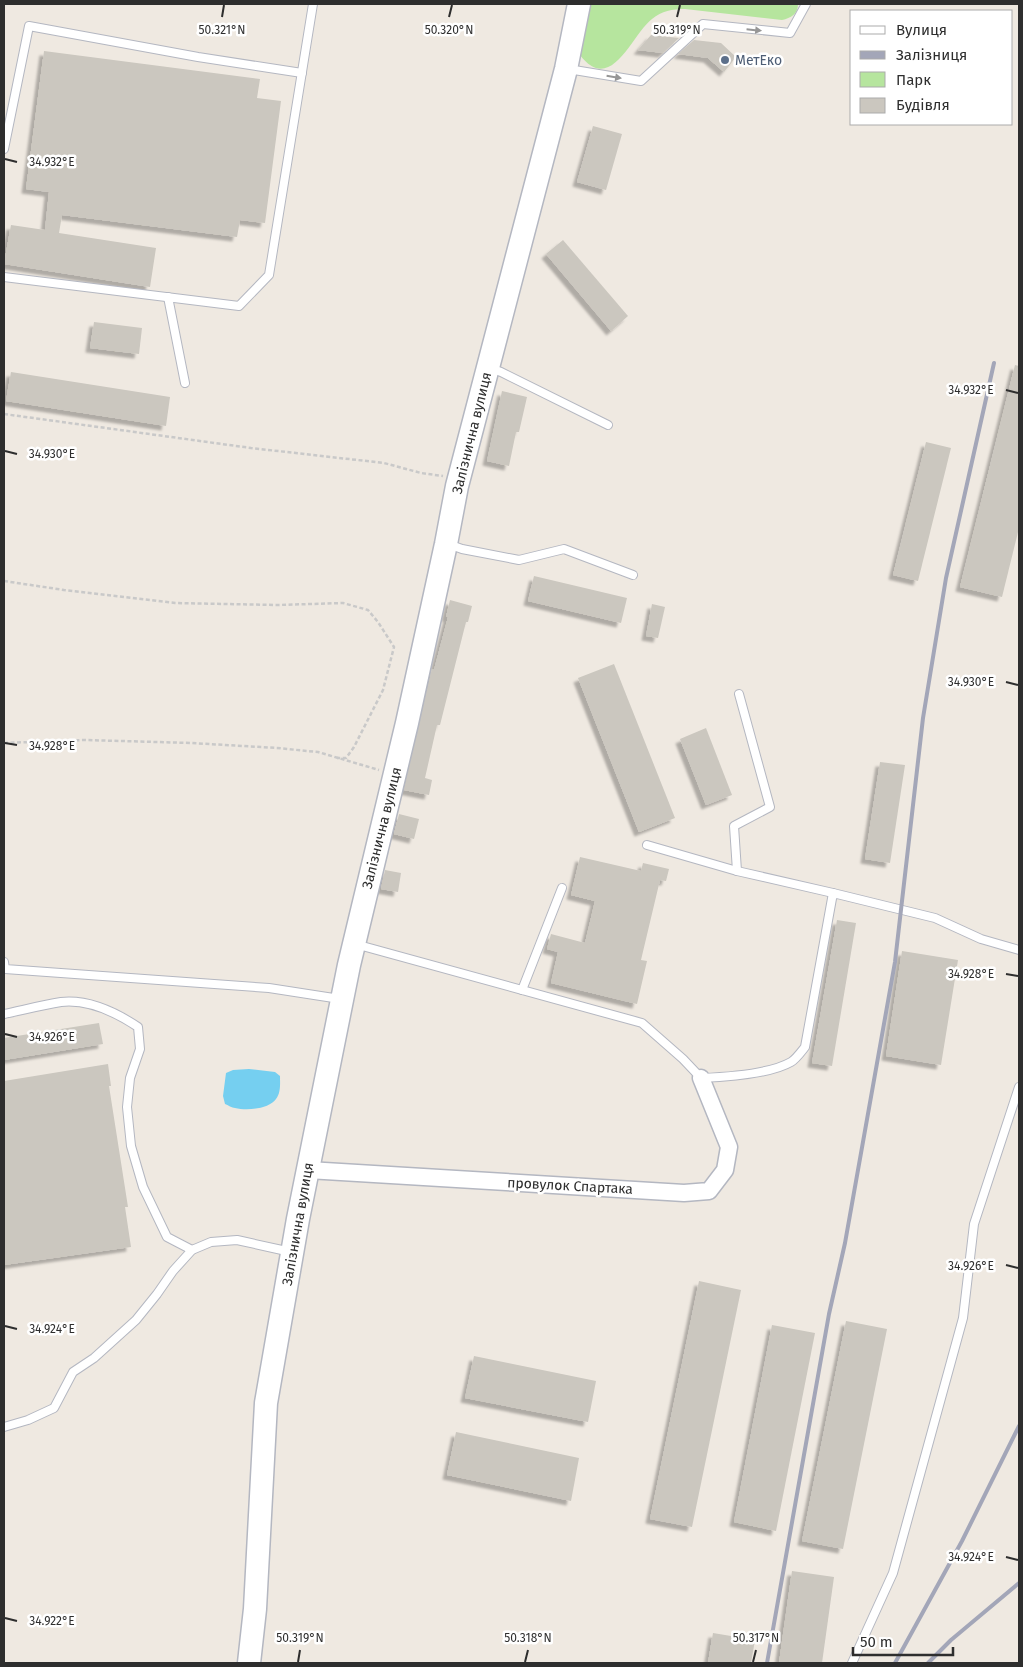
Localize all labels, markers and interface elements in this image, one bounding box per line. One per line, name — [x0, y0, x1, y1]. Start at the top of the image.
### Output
legend — [850, 10, 1013, 125]
text: Вулиця — [896, 21, 947, 39]
text: 50.321°N — [199, 23, 245, 37]
text: 50.320°N — [425, 23, 473, 37]
text: 50.319°N — [653, 23, 701, 37]
one-way arrow — [746, 26, 762, 34]
text: Залізниця — [896, 46, 967, 64]
place label: МетЕко — [735, 52, 782, 69]
marker: МетЕко — [719, 54, 731, 66]
text: Парк — [896, 71, 931, 89]
one-way arrow — [606, 73, 622, 81]
text: Будівля — [896, 96, 950, 114]
text: 34.932°E — [29, 155, 75, 169]
street label: Залізнична вулиця — [449, 370, 495, 496]
text: 34.932°E — [948, 383, 994, 397]
text: 34.930°E — [29, 447, 75, 461]
text: 34.930°E — [948, 675, 994, 689]
text: 34.928°E — [29, 739, 75, 753]
street label: Залізнична вулиця — [359, 765, 405, 891]
text: 34.928°E — [948, 967, 994, 981]
text: 34.926°E — [29, 1030, 75, 1044]
street label: Залізнична вулиця — [279, 1161, 317, 1287]
street label: провулок Спартака — [507, 1174, 633, 1198]
text: 34.926°E — [948, 1259, 994, 1273]
text: 34.924°E — [29, 1322, 75, 1336]
text: 34.924°E — [948, 1550, 994, 1564]
text: 34.922°E — [29, 1614, 75, 1628]
scale bar — [853, 1624, 953, 1656]
text: 50.319°N — [276, 1631, 324, 1645]
text: 50.318°N — [504, 1631, 552, 1645]
text: 50.317°N — [733, 1631, 779, 1645]
text: 50 m — [860, 1633, 893, 1651]

